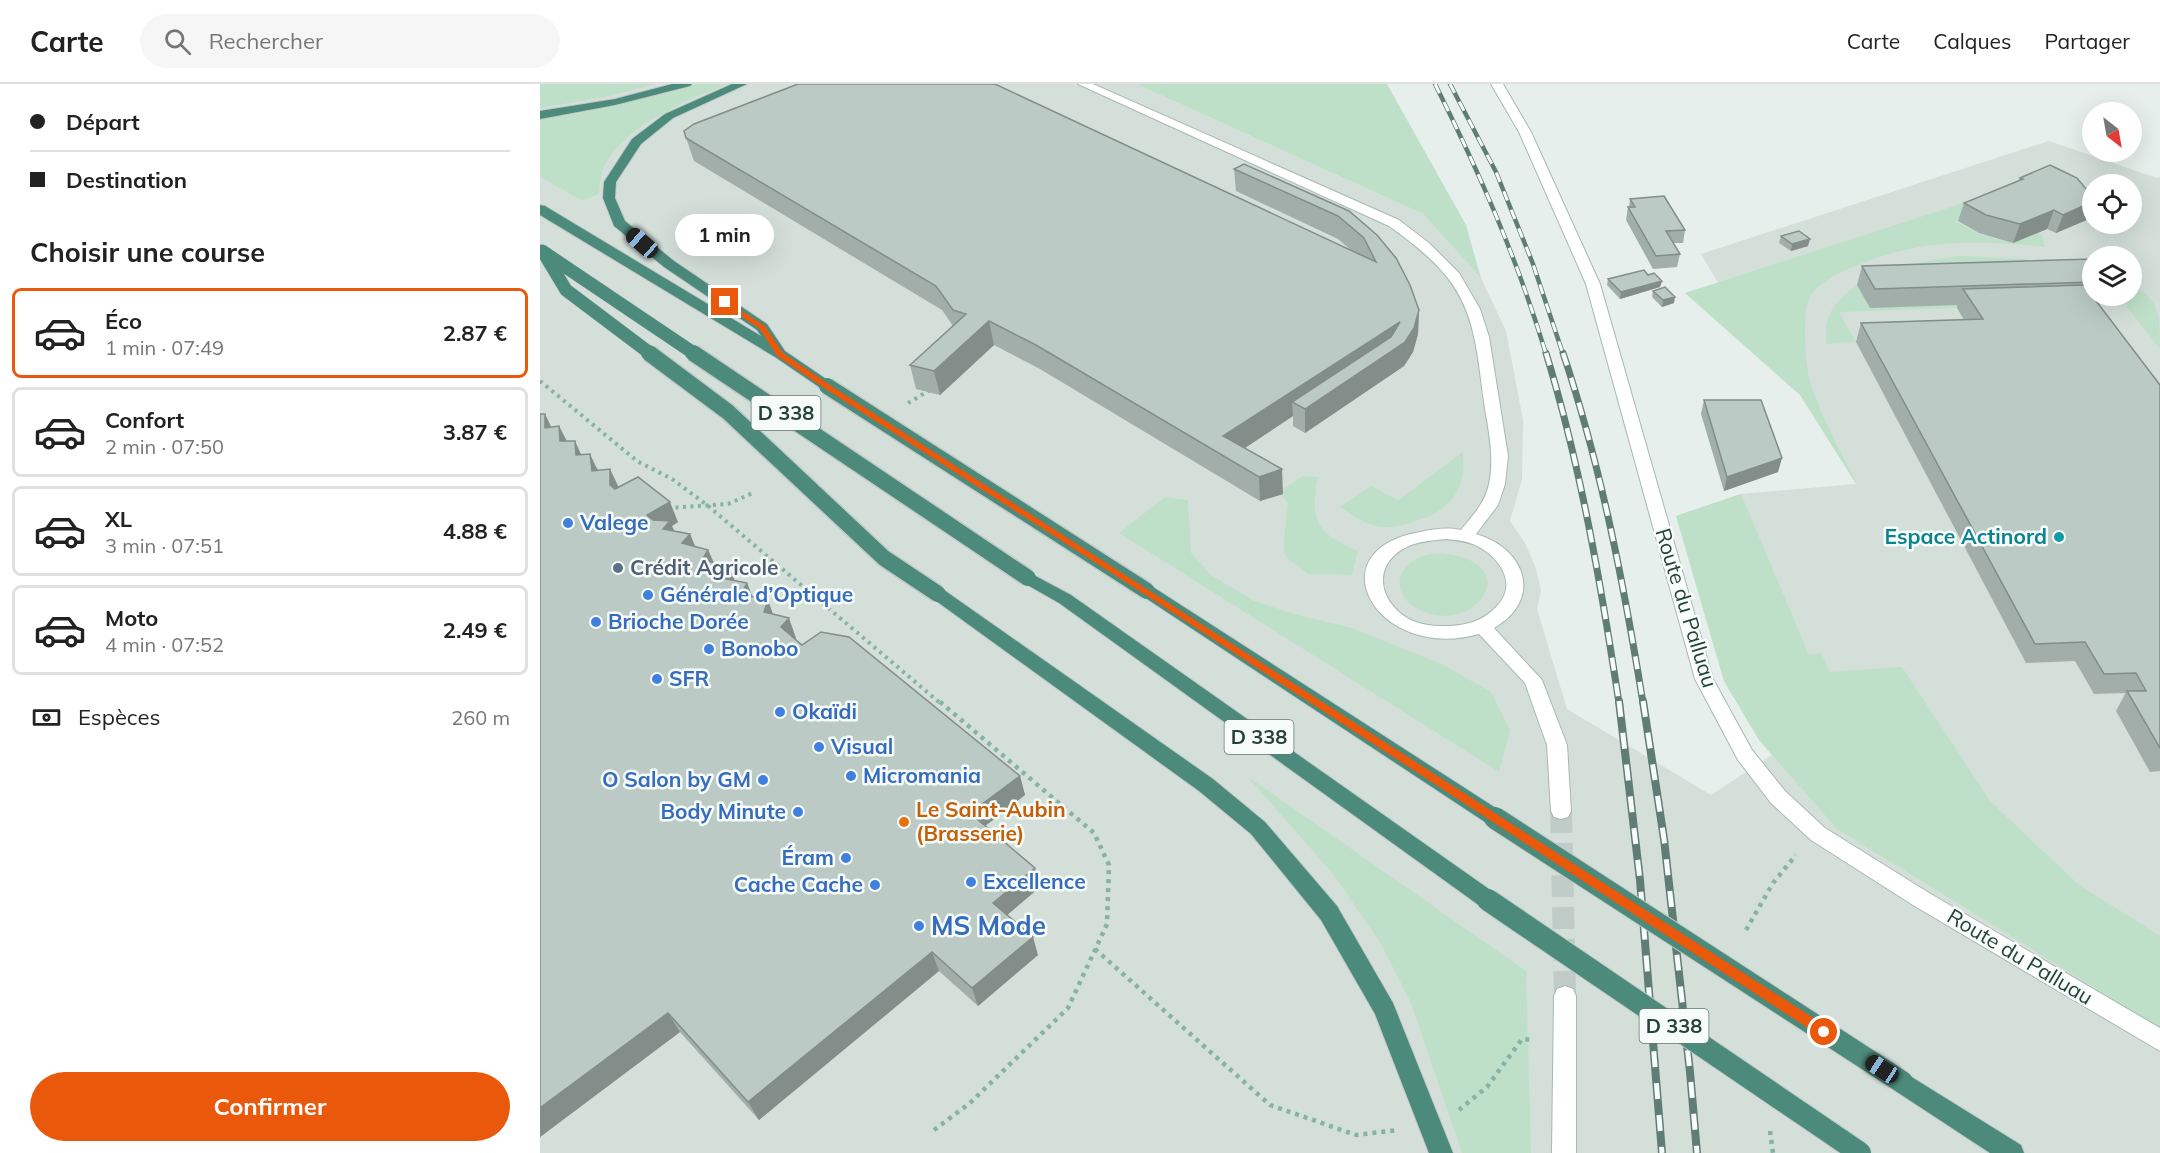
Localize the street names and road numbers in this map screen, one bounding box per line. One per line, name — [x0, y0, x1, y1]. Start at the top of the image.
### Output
road number: D 338 — [752, 396, 820, 430]
street label: Route du Palluau — [1650, 525, 1724, 691]
road number: D 338 — [1224, 720, 1294, 754]
street label: Route du Palluau — [1943, 902, 2098, 1010]
road number: D 338 — [1640, 1009, 1708, 1043]

